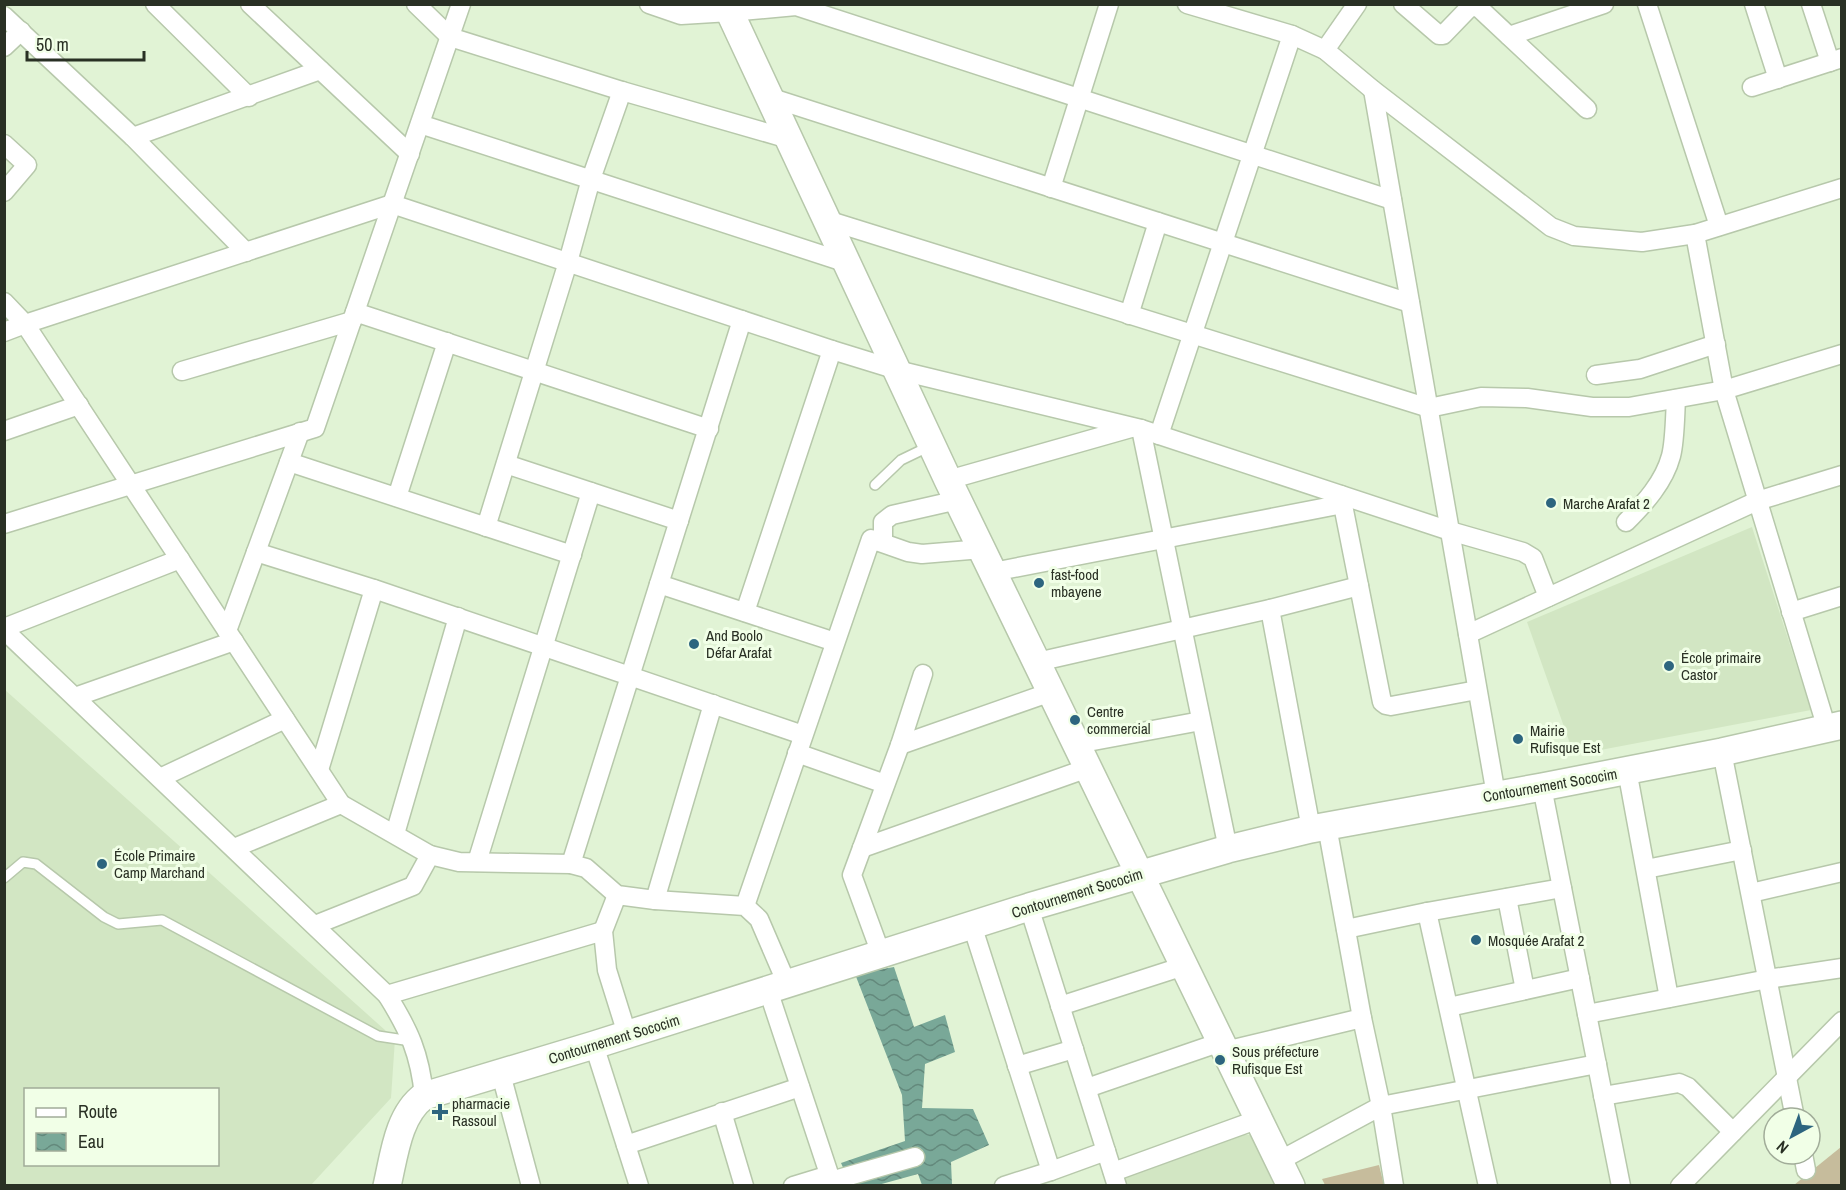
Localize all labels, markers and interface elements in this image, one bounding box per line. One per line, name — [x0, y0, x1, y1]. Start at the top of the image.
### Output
scale bar — [27, 24, 144, 62]
text: 50 m — [36, 32, 69, 57]
place label: Marche Arafat 2 — [1563, 493, 1650, 514]
marker: Marche Arafat 2 — [1544, 496, 1558, 510]
place label: fast-food mbayene — [1051, 564, 1102, 602]
marker: fast-food mbayene — [1032, 576, 1046, 590]
place label: And Boolo Défar Arafat — [705, 625, 772, 663]
marker: And Boolo Défar Arafat — [687, 637, 701, 651]
place label: École primaire Castor — [1681, 647, 1761, 685]
marker: École primaire Castor — [1662, 659, 1676, 673]
place label: Centre commercial — [1087, 701, 1151, 739]
marker: Centre commercial — [1068, 713, 1082, 727]
place label: Mairie Rufisque Est — [1530, 720, 1601, 758]
marker: Mairie Rufisque Est — [1511, 732, 1525, 746]
street label: Contournement Sococim — [1481, 763, 1619, 807]
place label: École Primaire Camp Marchand — [114, 845, 205, 883]
marker: École Primaire Camp Marchand — [95, 857, 109, 871]
street label: Contournement Sococim — [1009, 863, 1145, 923]
place label: Mosquée Arafat 2 — [1488, 930, 1585, 951]
marker: Mosquée Arafat 2 — [1469, 933, 1483, 947]
street label: Contournement Sococim — [546, 1009, 682, 1069]
place label: Sous préfecture Rufisque Est — [1232, 1041, 1319, 1079]
marker: Sous préfecture Rufisque Est — [1213, 1053, 1227, 1067]
legend — [24, 1088, 219, 1166]
place label: pharmacie Rassoul — [452, 1093, 510, 1131]
text: Route — [78, 1099, 117, 1124]
marker: pharmacie Rassoul — [433, 1105, 447, 1119]
north arrow — [1762, 1106, 1822, 1166]
text: Eau — [78, 1129, 104, 1154]
text: N — [1771, 1136, 1793, 1159]

